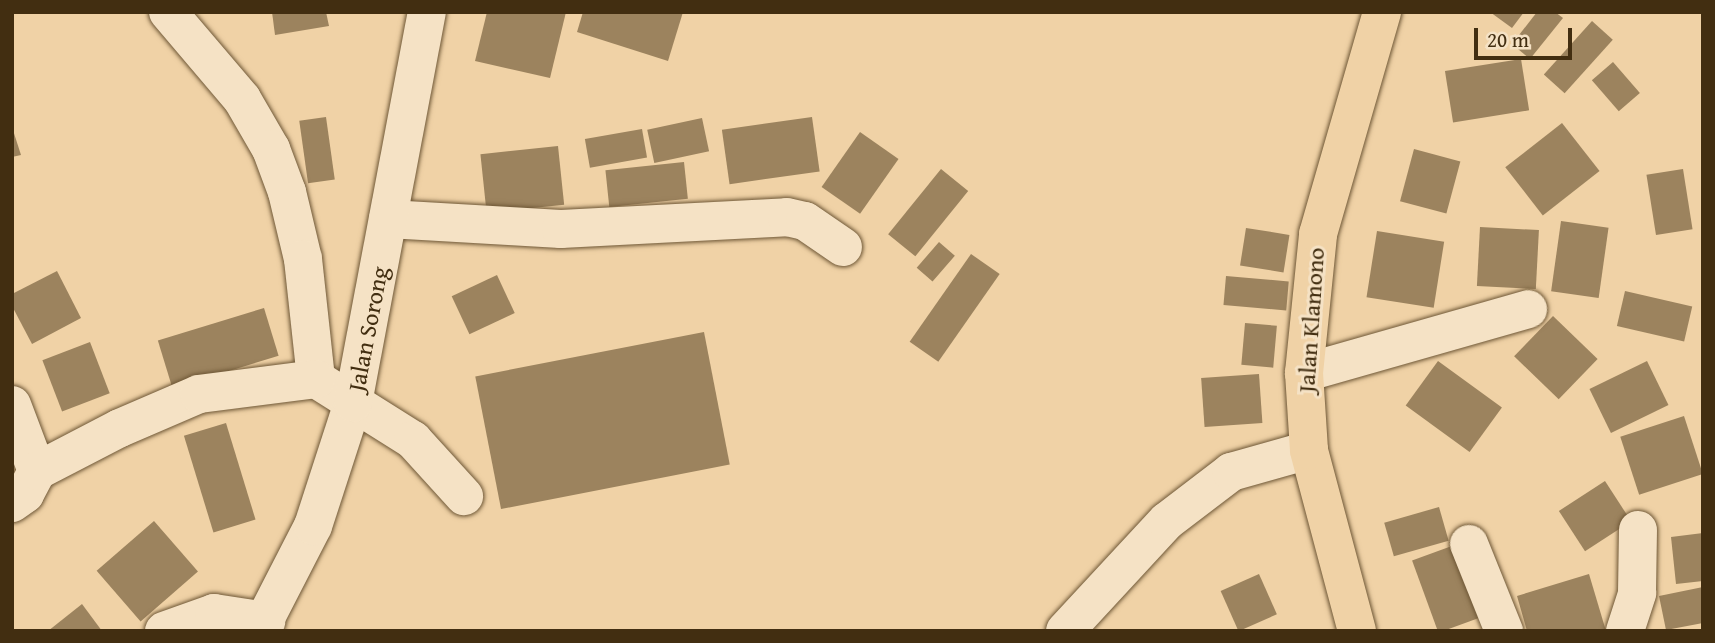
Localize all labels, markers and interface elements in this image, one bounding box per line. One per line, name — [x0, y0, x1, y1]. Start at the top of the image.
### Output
scale bar — [1477, 14, 1575, 58]
text: 20 m — [1487, 24, 1529, 55]
street label: Jalan Klamono — [1292, 246, 1330, 394]
street label: Jalan Sorong — [342, 264, 394, 394]

